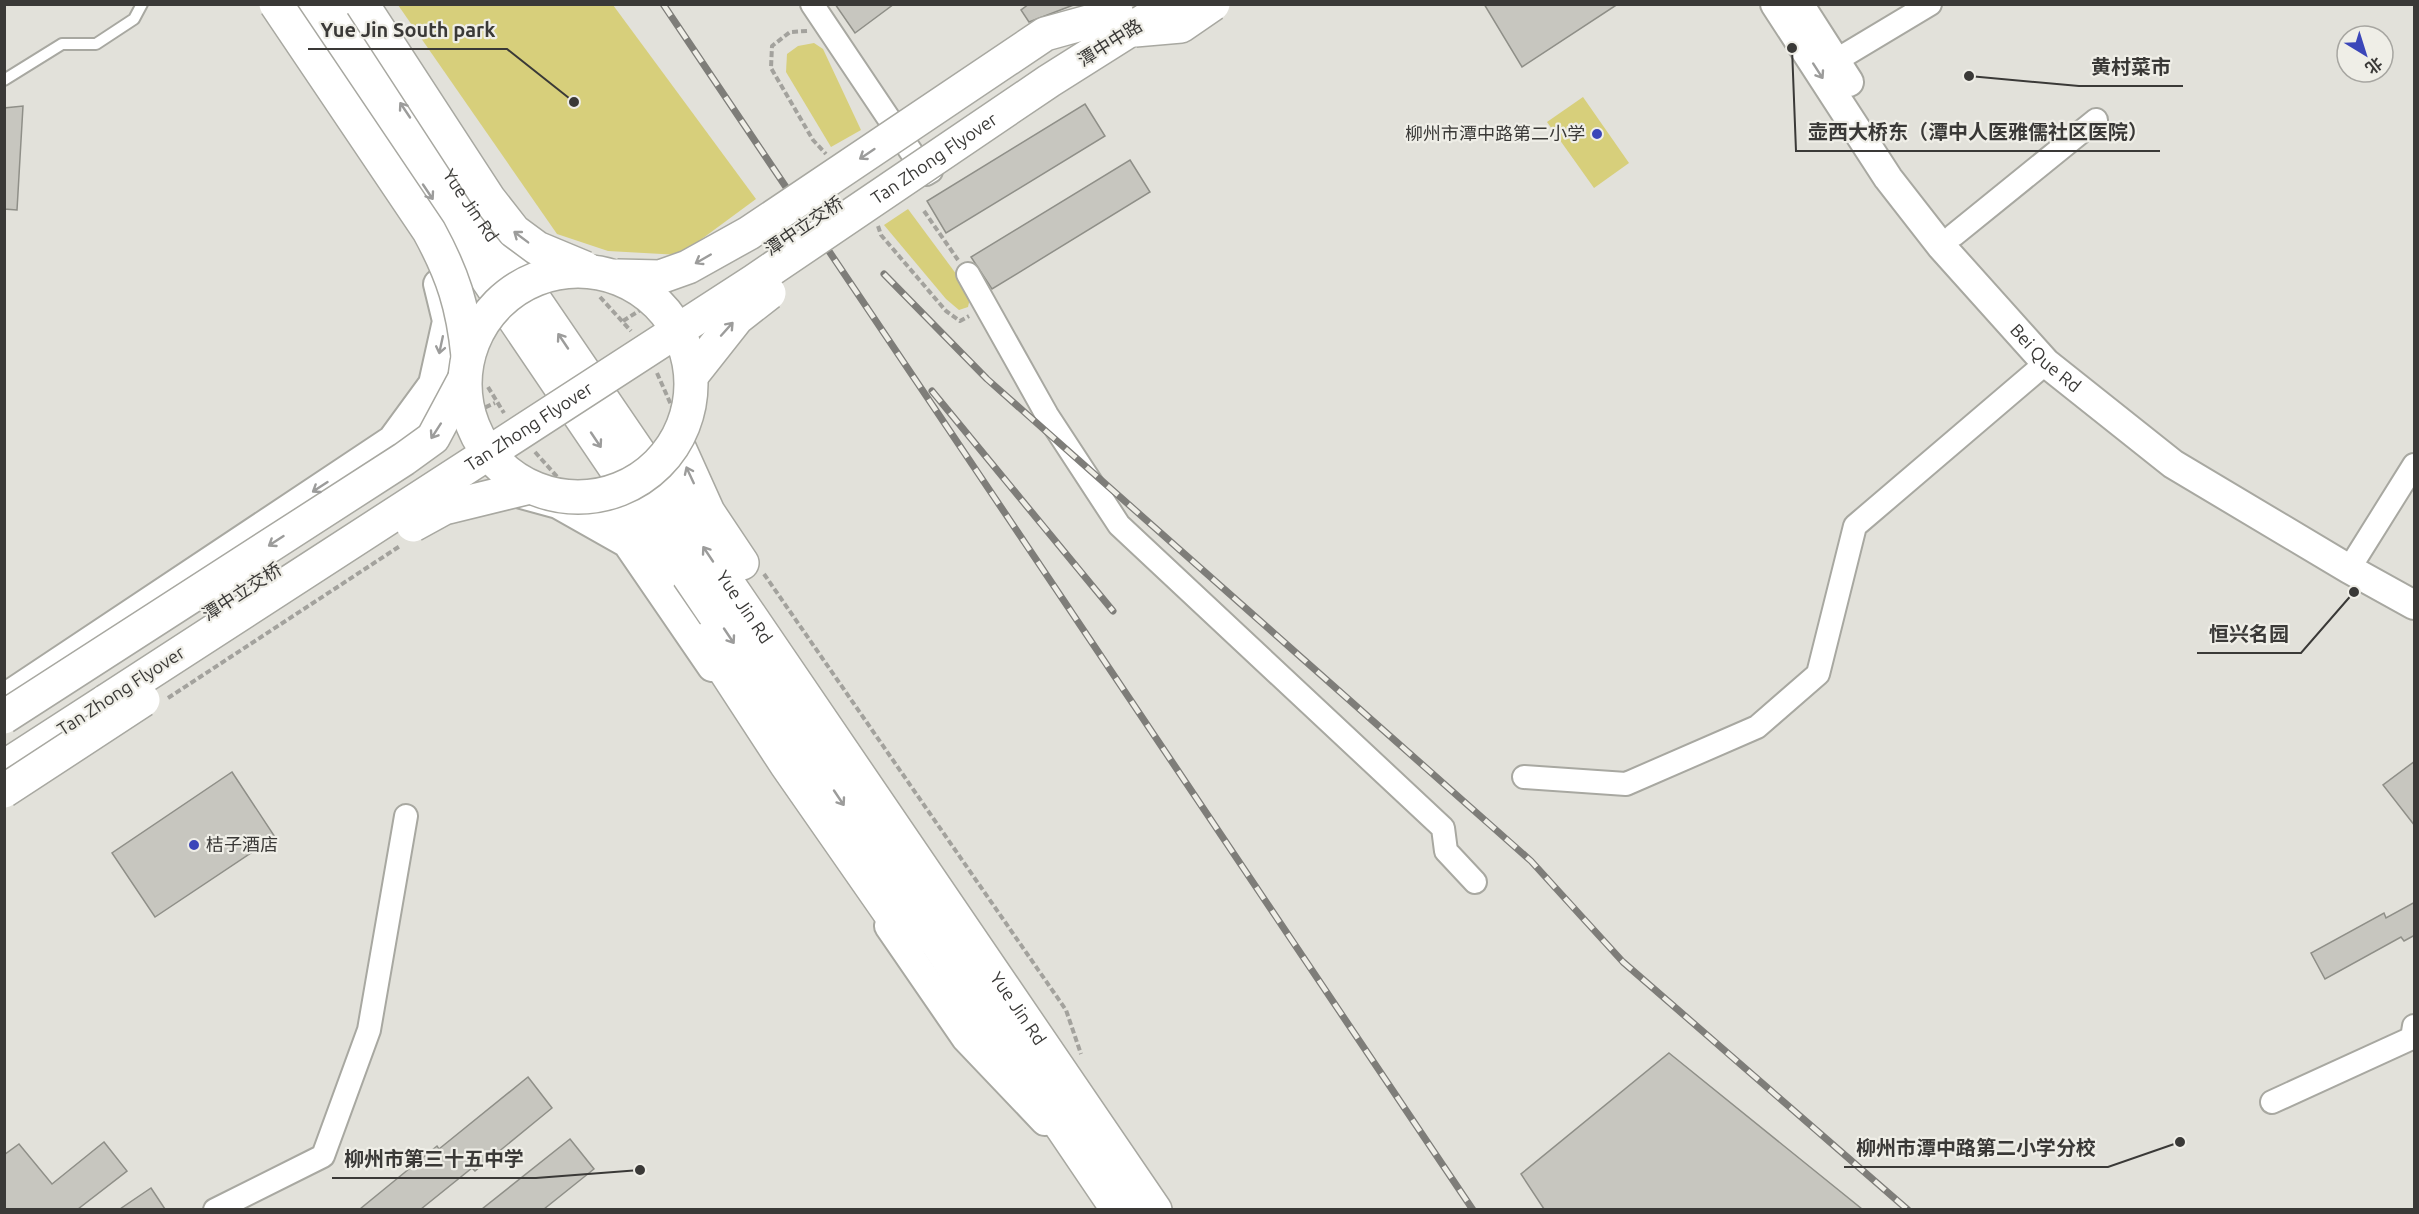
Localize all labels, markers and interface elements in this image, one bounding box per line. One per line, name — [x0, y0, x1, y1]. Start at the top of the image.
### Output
callout: Yue Jin South park — [308, 11, 507, 49]
street label: 潭中中路 — [1074, 15, 1145, 70]
text: Yue Jin South park — [321, 18, 496, 41]
north arrow — [2335, 24, 2395, 84]
callout: 黄村菜市 — [2079, 48, 2183, 86]
text: 北 — [2362, 54, 2386, 78]
text: 黄村菜市 — [2091, 55, 2171, 78]
one-way arrow — [1812, 62, 1824, 79]
one-way arrow — [399, 103, 411, 119]
street label: Tan Zhong Flyover — [867, 108, 1001, 208]
callout: 壶西大桥东（潭中人医雅儒社区医院） — [1796, 113, 2160, 151]
text: 壶西大桥东（潭中人医雅儒社区医院） — [1808, 120, 2148, 143]
place label: 柳州市潭中路第二小学 — [1405, 123, 1585, 143]
marker: 柳州市潭中路第二小学 — [1590, 127, 1604, 141]
one-way arrow — [859, 148, 876, 160]
street label: Yue Jin Rd — [439, 165, 503, 245]
one-way arrow — [422, 183, 434, 200]
street label: 潭中立交桥 — [761, 192, 846, 259]
one-way arrow — [514, 230, 530, 243]
one-way arrow — [695, 253, 712, 265]
street label: Bei Que Rd — [2007, 319, 2085, 396]
one-way arrow — [720, 322, 734, 337]
one-way arrow — [557, 333, 569, 349]
one-way arrow — [435, 335, 447, 354]
street label: Tan Zhong Flyover — [461, 377, 596, 475]
one-way arrow — [429, 422, 441, 439]
one-way arrow — [590, 431, 602, 448]
one-way arrow — [683, 466, 695, 484]
one-way arrow — [313, 481, 329, 493]
one-way arrow — [268, 536, 285, 548]
one-way arrow — [702, 546, 714, 562]
street label: 潭中立交桥 — [198, 558, 285, 624]
street label: Yue Jin Rd — [713, 566, 777, 647]
callout: 恒兴名园 — [2197, 615, 2301, 653]
text: 恒兴名园 — [2209, 622, 2289, 645]
one-way arrow — [723, 628, 735, 644]
street label: Tan Zhong Flyover — [53, 642, 188, 739]
one-way arrow — [833, 789, 845, 805]
place label: 桔子酒店 — [206, 834, 278, 854]
marker: 桔子酒店 — [187, 838, 201, 852]
street label: Yue Jin Rd — [987, 968, 1051, 1048]
callout: 柳州市潭中路第二小学分校 — [1844, 1129, 2108, 1167]
text: 柳州市潭中路第二小学分校 — [1856, 1136, 2096, 1159]
callout: 柳州市第三十五中学 — [332, 1140, 536, 1178]
text: 柳州市第三十五中学 — [344, 1147, 524, 1170]

